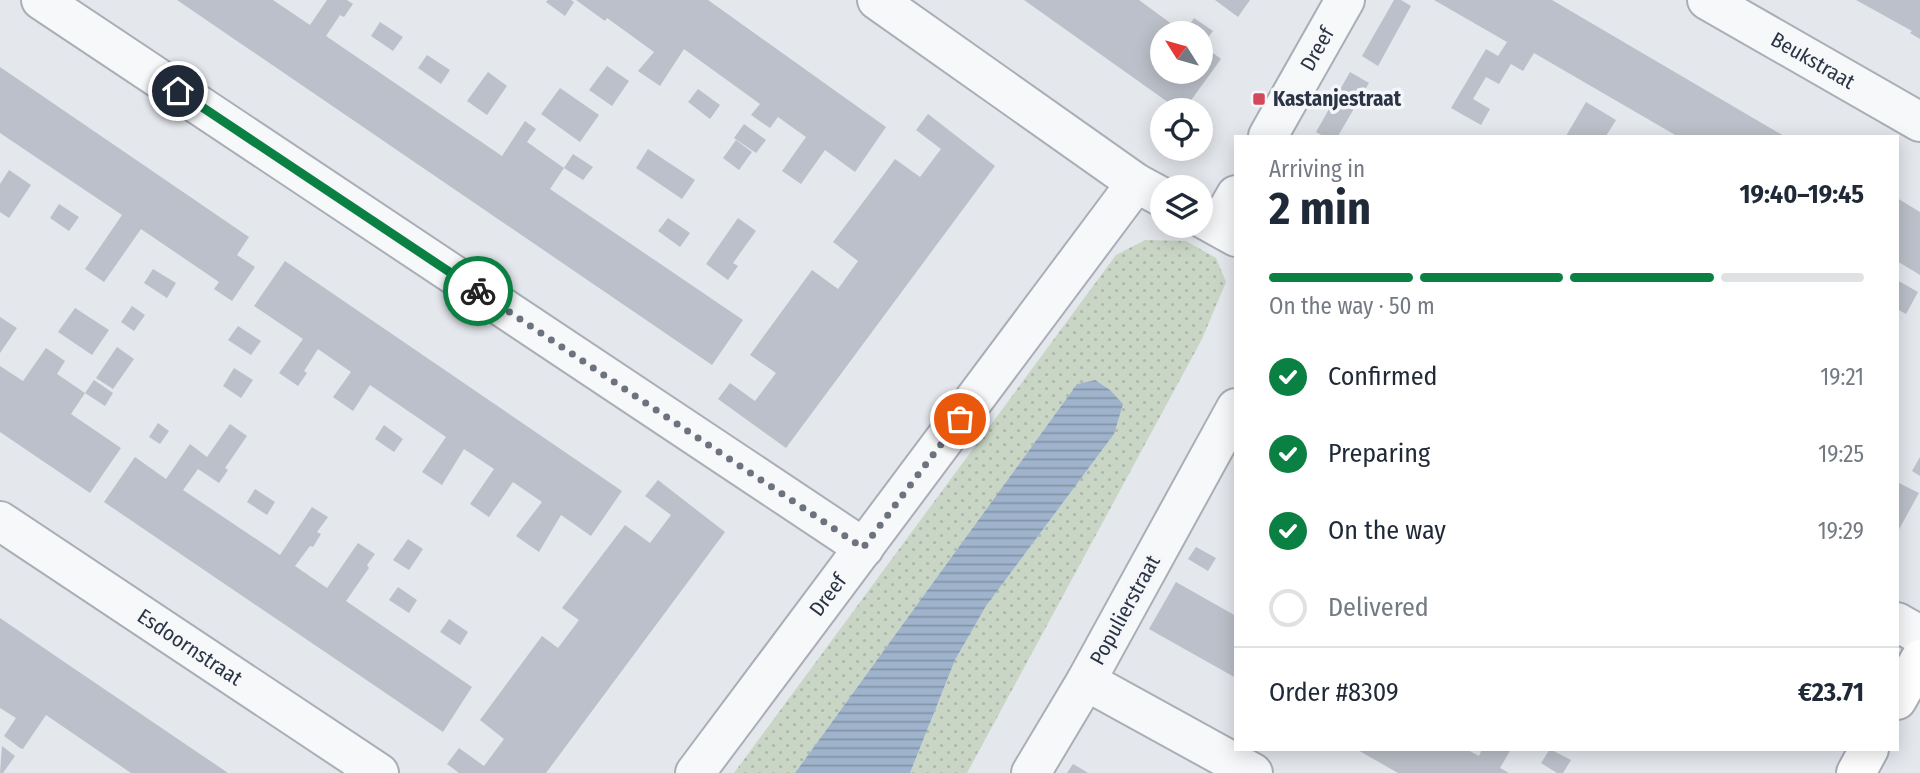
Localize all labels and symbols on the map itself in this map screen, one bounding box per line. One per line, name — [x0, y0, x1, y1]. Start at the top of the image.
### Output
north arrow — [1150, 21, 1213, 84]
street label: Dreef — [1295, 21, 1341, 75]
street label: Beukstraat — [1766, 26, 1860, 95]
pin — [148, 61, 208, 121]
place label: Kastanjestraat — [1273, 86, 1402, 112]
marker: Kastanjestraat — [1251, 91, 1267, 107]
courier — [443, 256, 513, 326]
pin — [930, 389, 990, 449]
street label: Populierstraat — [1084, 550, 1166, 670]
street label: Dreef — [804, 568, 853, 621]
street label: Esdoornstraat — [133, 603, 247, 691]

